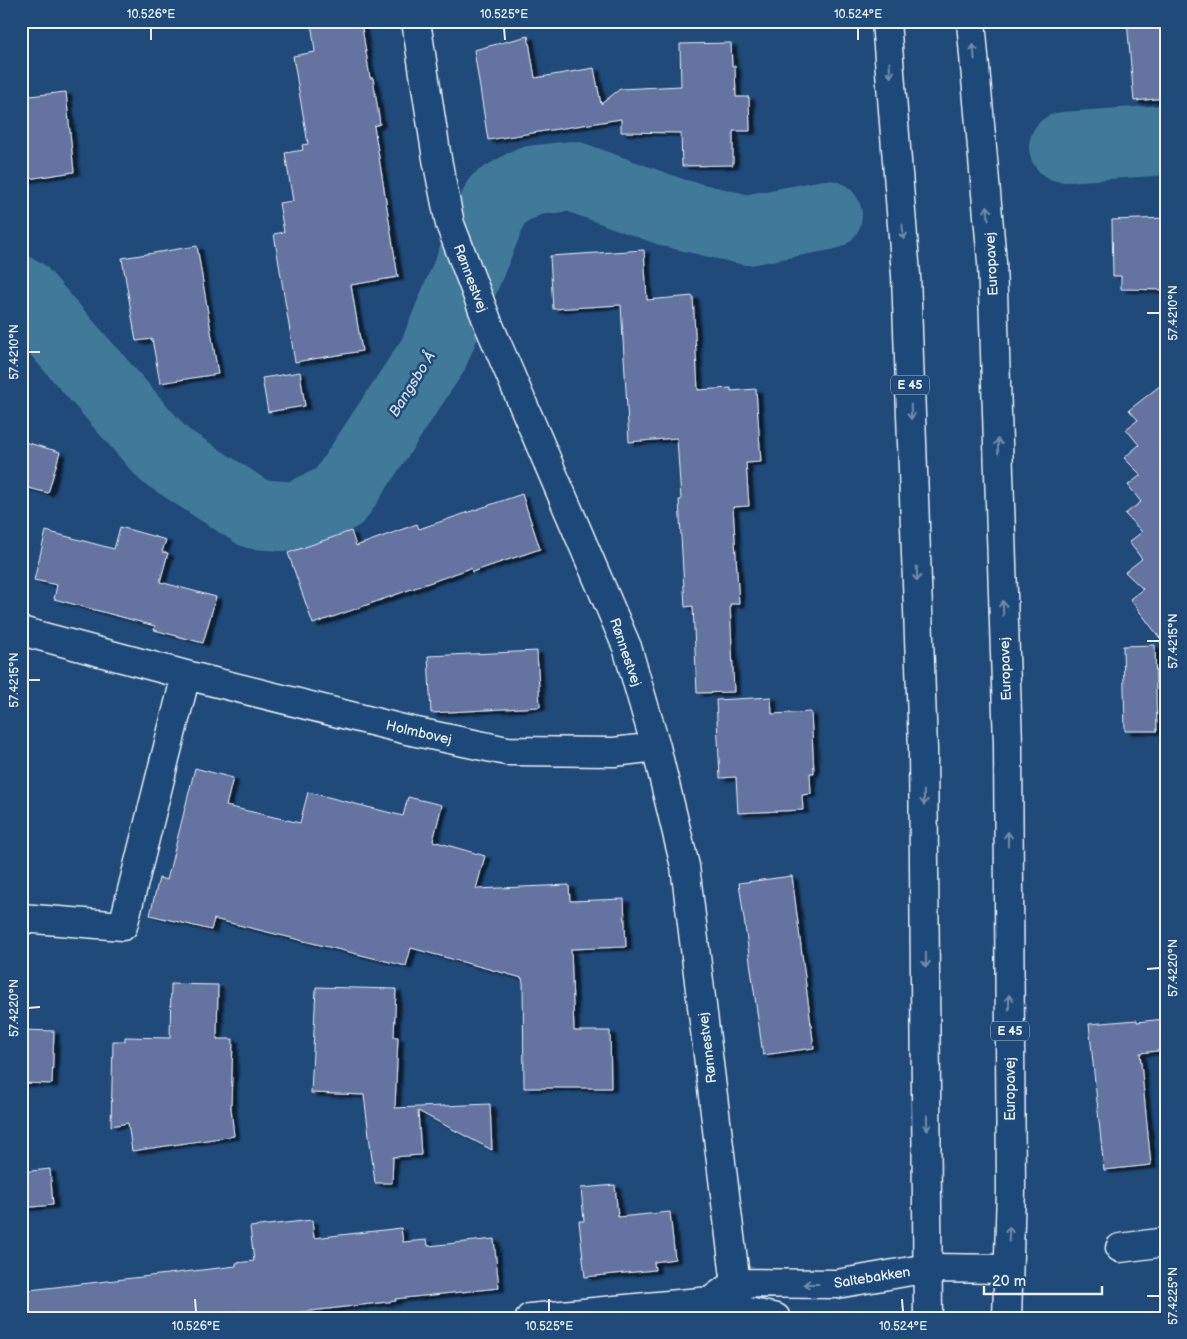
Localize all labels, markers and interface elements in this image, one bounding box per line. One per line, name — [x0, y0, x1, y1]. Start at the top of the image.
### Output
text: 10.526°E — [127, 7, 175, 22]
text: 10.525°E — [480, 7, 528, 22]
text: 10.524°E — [834, 7, 882, 22]
one-way arrow — [969, 44, 978, 60]
one-way arrow — [885, 62, 895, 78]
one-way arrow — [983, 206, 992, 222]
one-way arrow — [898, 224, 908, 240]
street label: Europavej — [981, 232, 1002, 296]
street label: Rønnestvej — [450, 242, 491, 315]
text: 57.4210°N — [1166, 285, 1181, 341]
text: 57.4210°N — [7, 324, 22, 380]
water label: Bangsbo Å — [385, 348, 440, 420]
road number: E 45 — [891, 376, 929, 394]
one-way arrow — [907, 403, 916, 419]
one-way arrow — [993, 438, 1003, 454]
one-way arrow — [912, 566, 922, 582]
one-way arrow — [999, 600, 1008, 616]
text: 57.4215°N — [1166, 613, 1181, 669]
street label: Rønnestvej — [606, 616, 645, 689]
street label: Europavej — [996, 637, 1015, 701]
text: 57.4215°N — [7, 652, 22, 708]
street label: Holmbovej — [384, 717, 453, 748]
one-way arrow — [919, 790, 929, 806]
one-way arrow — [1003, 831, 1013, 848]
text: 57.4220°N — [1166, 939, 1181, 997]
one-way arrow — [921, 952, 931, 968]
text: 57.4220°N — [7, 979, 22, 1037]
one-way arrow — [1004, 994, 1014, 1010]
street label: Rønnestvej — [695, 1011, 720, 1084]
road number: E 45 — [991, 1021, 1029, 1040]
street label: Europavej — [1002, 1057, 1019, 1121]
one-way arrow — [922, 1114, 932, 1131]
one-way arrow — [1005, 1226, 1014, 1242]
street label: Saltebakken — [833, 1263, 912, 1292]
scale bar — [984, 1264, 1102, 1296]
text: 57.4225°N — [1166, 1267, 1181, 1325]
text: 20 m — [992, 1272, 1026, 1291]
one-way arrow — [803, 1279, 820, 1289]
text: 10.526°E — [172, 1319, 220, 1334]
text: 10.525°E — [525, 1319, 573, 1334]
text: 10.524°E — [879, 1319, 927, 1334]

